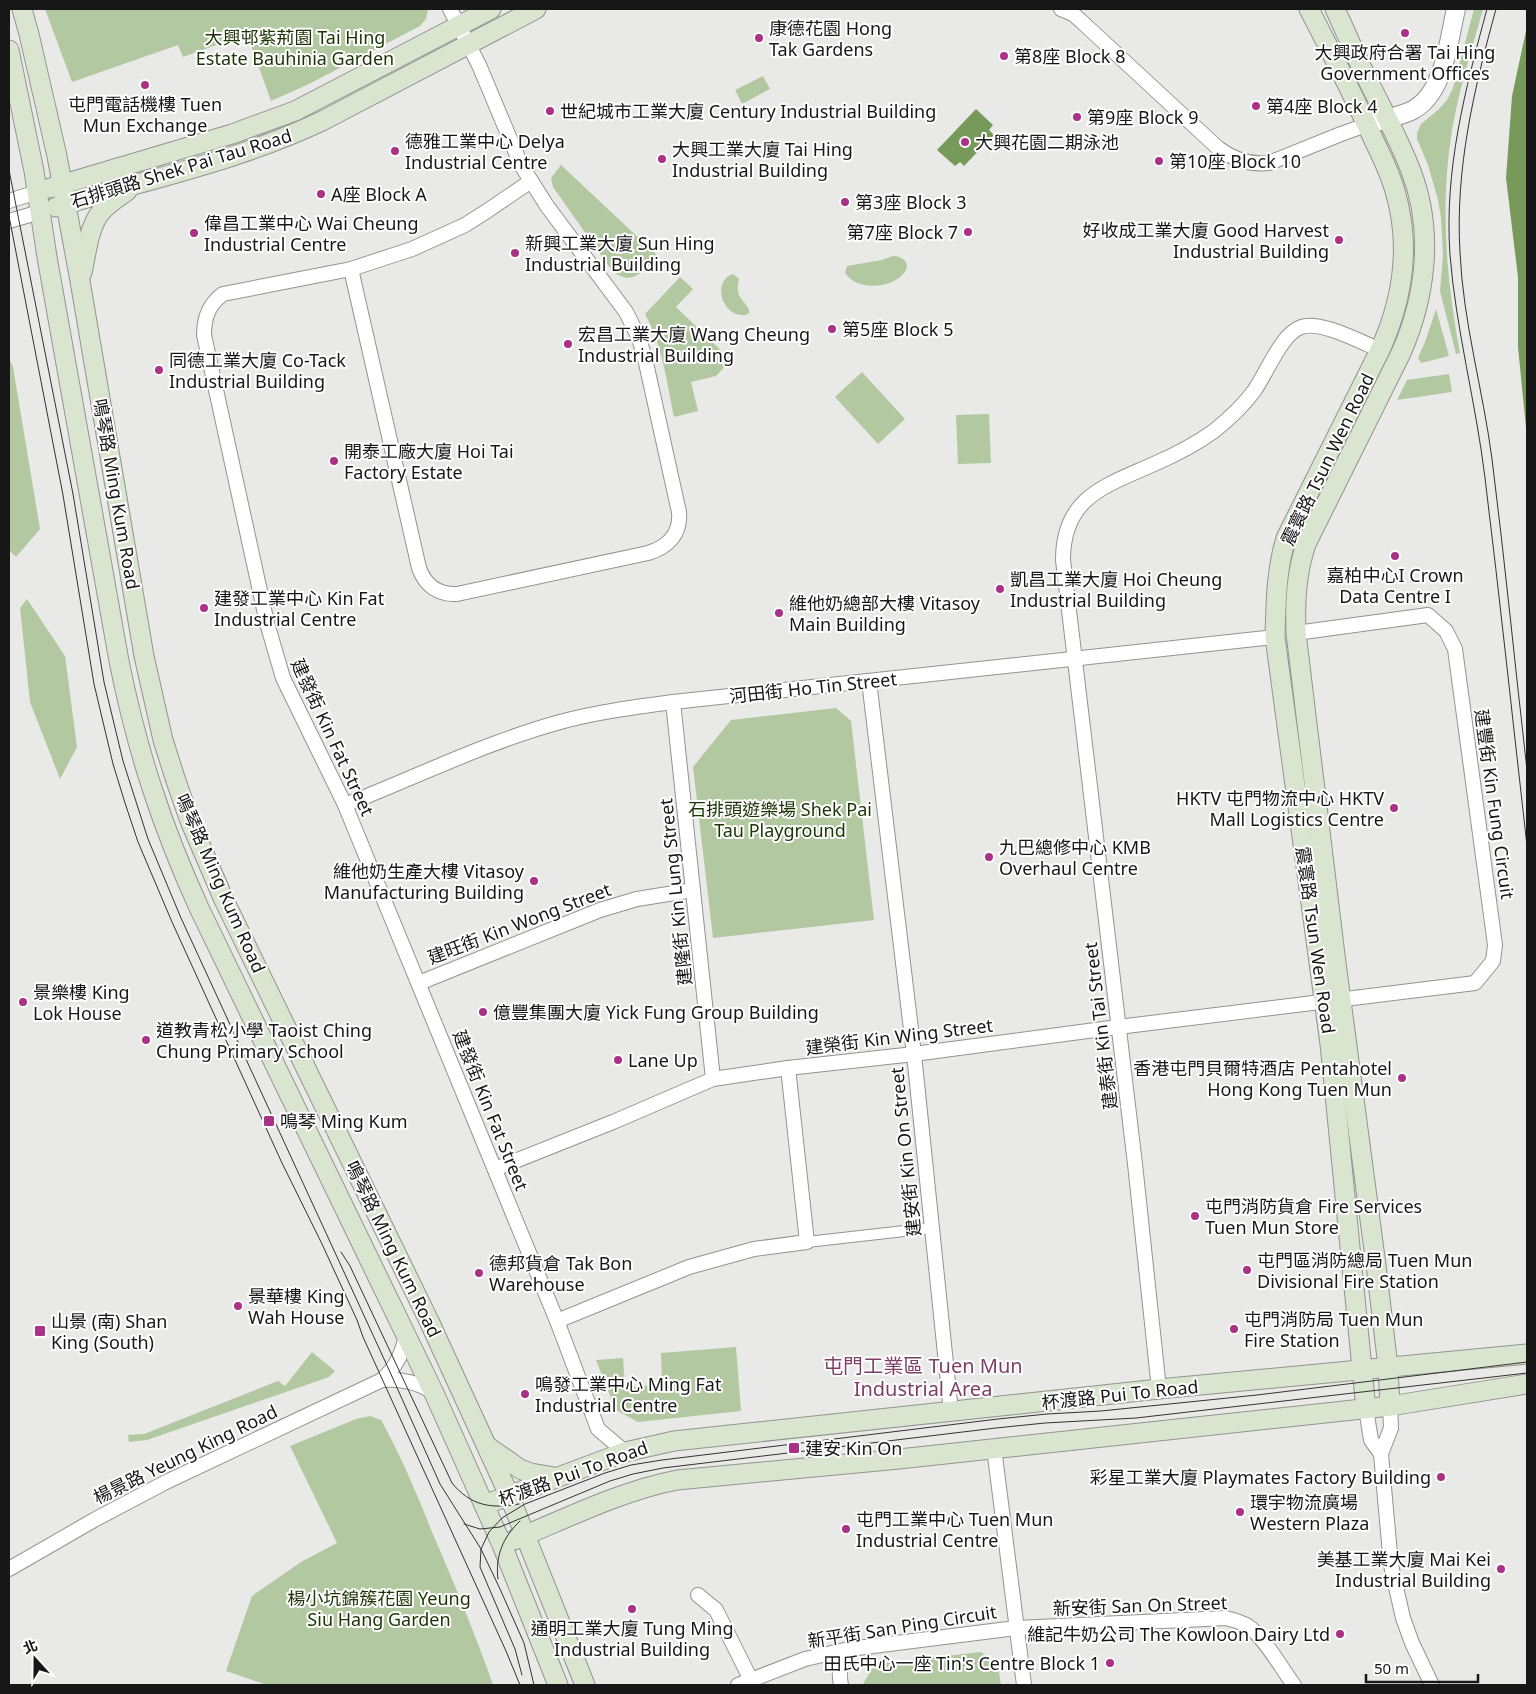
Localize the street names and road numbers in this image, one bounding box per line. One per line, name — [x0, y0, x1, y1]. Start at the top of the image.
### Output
street label: 石排頭路 Shek Pai Tau Road — [67, 123, 295, 213]
street label: 震寰路 Tsun Wen Road — [1275, 369, 1379, 549]
street label: 鳴琴路 Ming Kum Road — [88, 397, 146, 591]
street label: 建發街 Kin Fat Street — [286, 654, 380, 820]
street label: 河田街 Ho Tin Street — [728, 666, 898, 708]
street label: 建豐街 Kin Fung Circuit — [1470, 707, 1520, 901]
street label: 鳴琴路 Ming Kum Road — [171, 790, 271, 976]
street label: 建隆街 Kin Lung Street — [653, 797, 697, 987]
street label: 震寰路 Tsun Wen Road — [1291, 845, 1341, 1035]
street label: 建旺街 Kin Wong Street — [424, 877, 615, 969]
street label: 建泰街 Kin Tai Street — [1078, 940, 1122, 1111]
street label: 建榮街 Kin Wing Street — [804, 1013, 995, 1059]
street label: 建發街 Kin Fat Street — [448, 1026, 534, 1194]
street label: 建安街 Kin On Street — [884, 1066, 926, 1238]
street label: 鳴琴路 Ming Kum Road — [341, 1157, 447, 1341]
street label: 杯渡路 Pui To Road — [1040, 1374, 1200, 1414]
street label: 楊景路 Yeung King Road — [89, 1399, 281, 1509]
street label: 杯渡路 Pui To Road — [495, 1435, 651, 1511]
street label: 新安街 San On Street — [1052, 1590, 1228, 1620]
street label: 新平街 San Ping Circuit — [806, 1599, 999, 1653]

